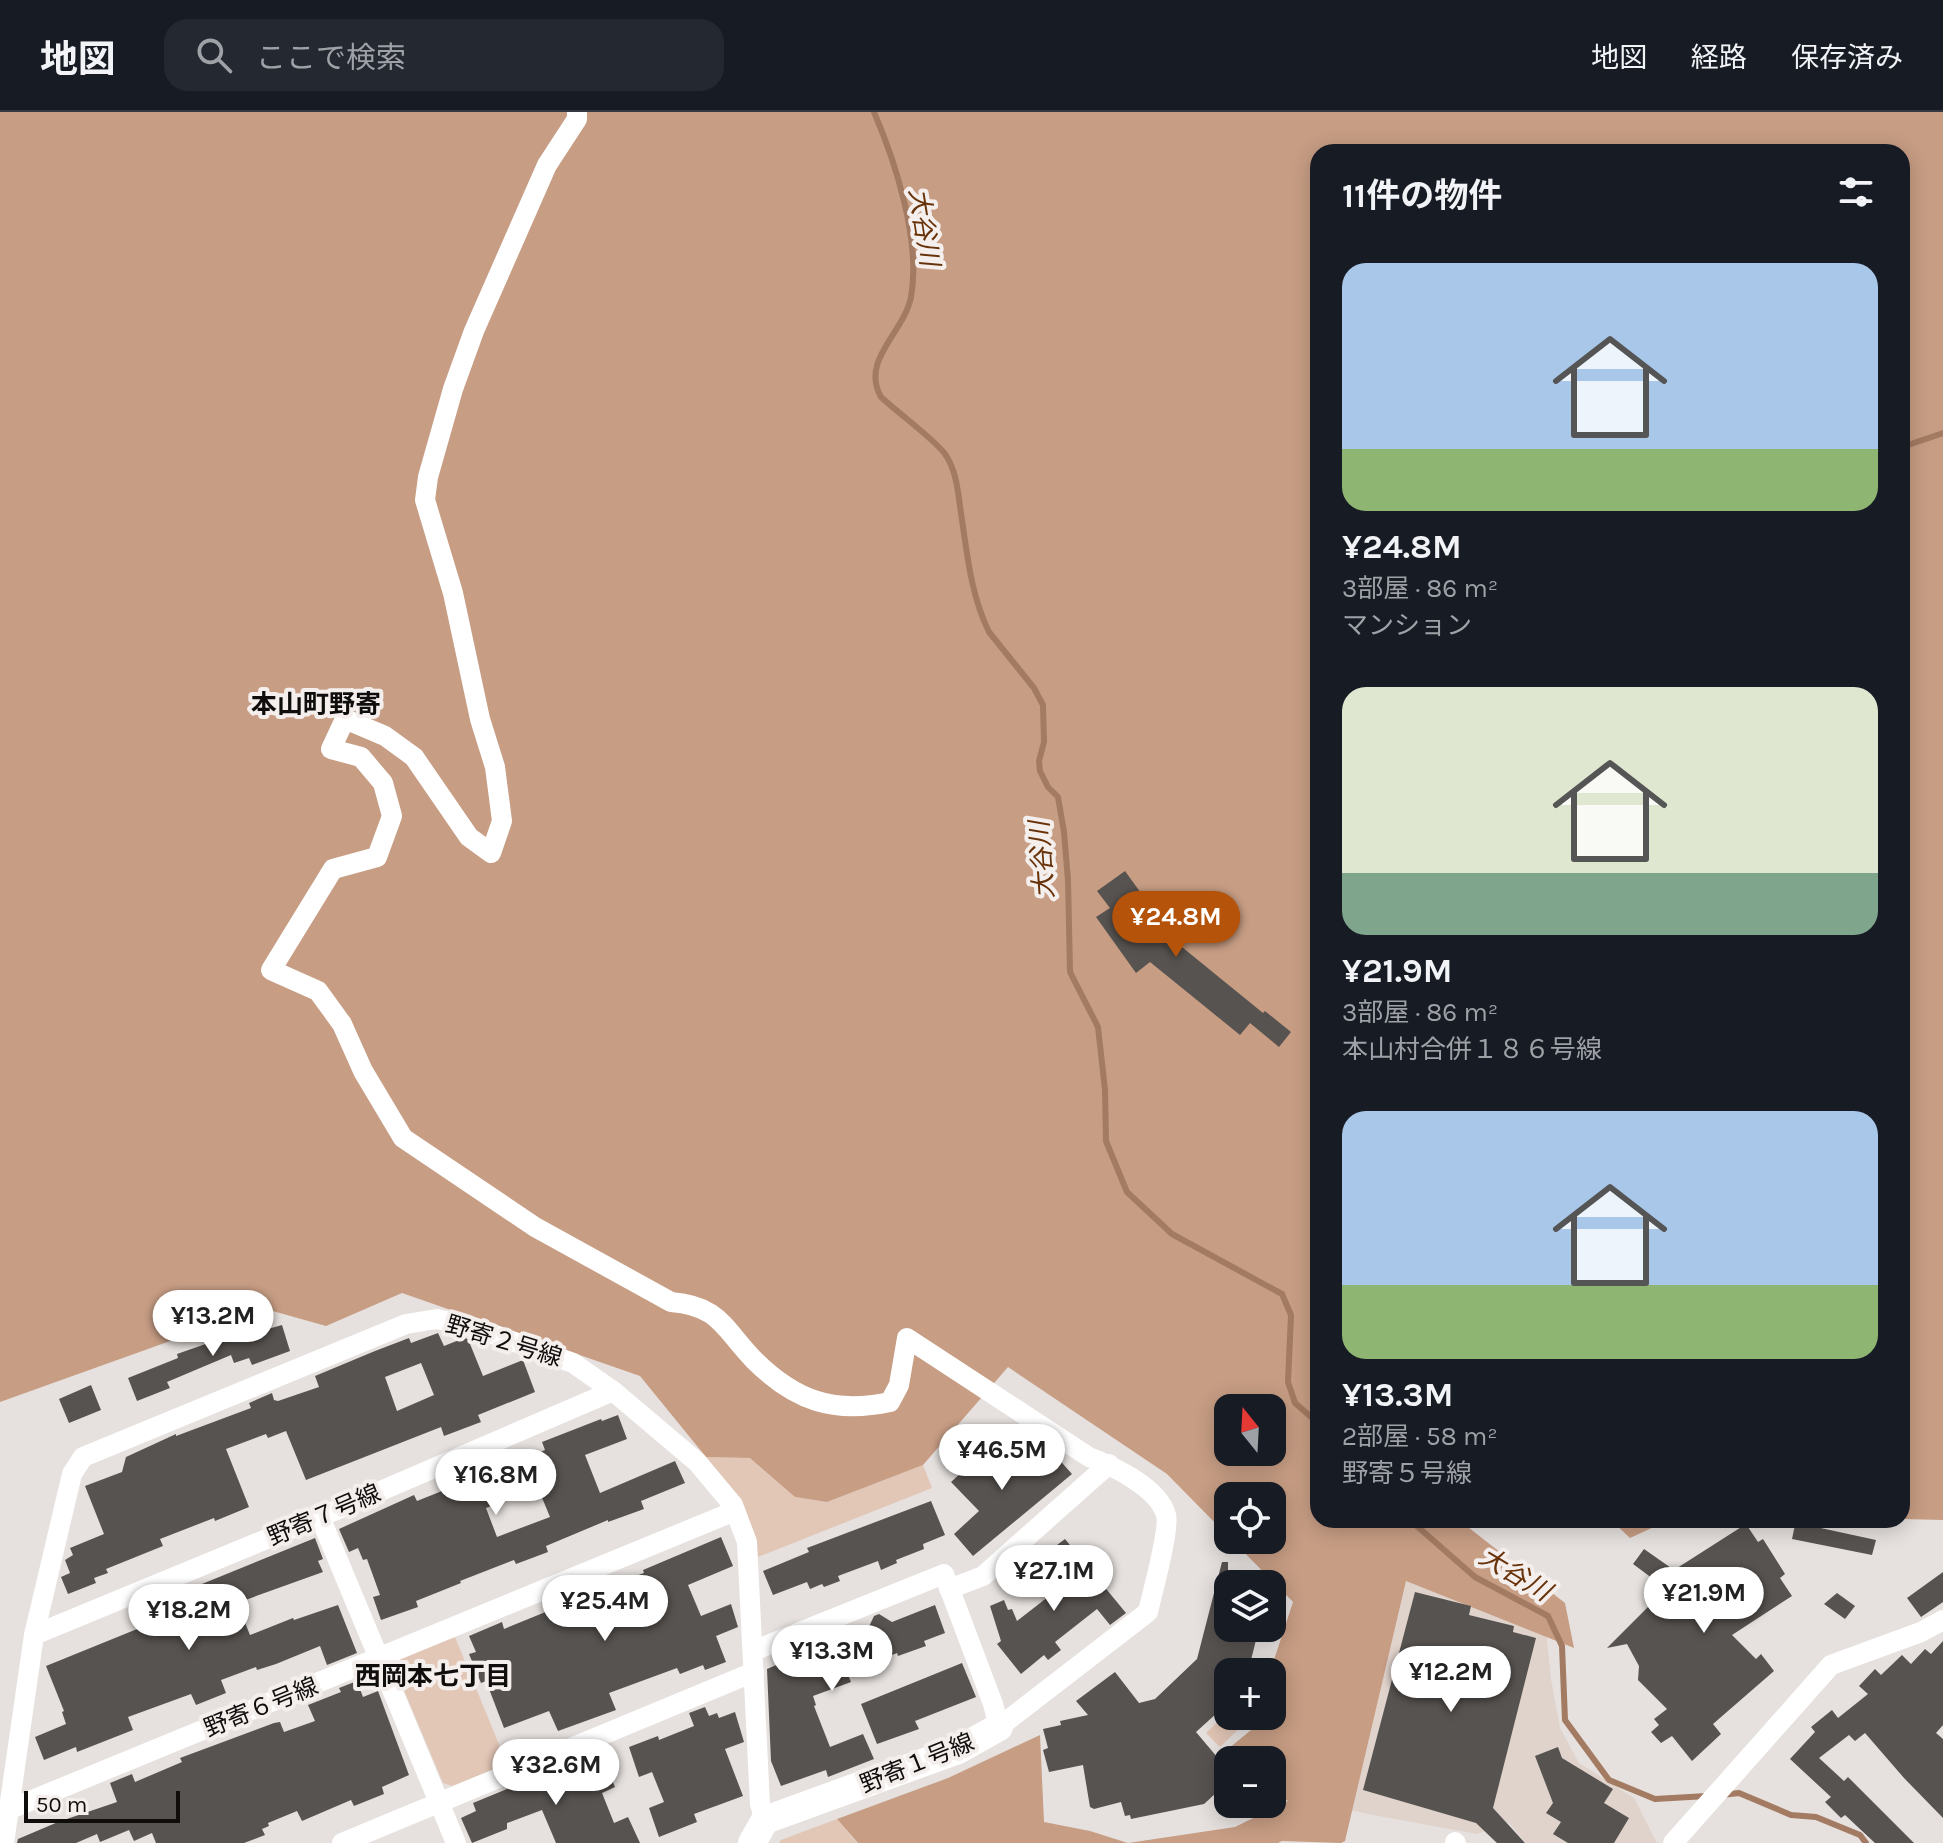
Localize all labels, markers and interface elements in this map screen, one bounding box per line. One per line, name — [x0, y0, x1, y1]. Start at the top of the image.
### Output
search box — [164, 19, 724, 91]
icon: search — [192, 33, 236, 77]
text: 地図 — [40, 37, 116, 82]
text: ここで検索 — [256, 40, 406, 76]
text: 地図 — [1591, 41, 1647, 74]
text: 経路 — [1691, 41, 1747, 74]
text: 保存済み — [1791, 41, 1903, 74]
icon: filters — [1834, 170, 1878, 214]
text: 11件の物件 — [1342, 176, 1502, 216]
water label: 大谷川 — [903, 186, 946, 271]
icon: home — [1538, 315, 1682, 459]
text: ¥24.8M — [1342, 527, 1462, 567]
text: 3部屋 · 86 m² — [1342, 573, 1498, 604]
text: マンション — [1342, 610, 1472, 641]
district label: 本山町野寄 — [251, 689, 381, 720]
icon: home — [1538, 739, 1682, 883]
water label: 大谷川 — [1024, 817, 1060, 900]
pin: ¥24.8M — [1111, 891, 1241, 959]
text: ¥24.8M — [1130, 901, 1222, 932]
text: ¥21.9M — [1342, 951, 1452, 991]
text: 3部屋 · 86 m² — [1342, 997, 1498, 1028]
text: 本山村合併１８６号線 — [1342, 1034, 1602, 1065]
icon: home — [1538, 1163, 1682, 1307]
pin: ¥13.2M — [148, 1290, 278, 1358]
text: ¥13.2M — [171, 1300, 255, 1331]
street label: 野寄２号線 — [443, 1310, 565, 1372]
text: ¥13.3M — [1342, 1375, 1453, 1415]
north arrow — [1214, 1394, 1286, 1466]
map controls — [1214, 1394, 1286, 1818]
text: 2部屋 · 58 m² — [1342, 1421, 1498, 1452]
pin: ¥46.5M — [937, 1424, 1067, 1492]
text: ¥46.5M — [957, 1434, 1047, 1465]
pin: ¥16.8M — [431, 1449, 561, 1517]
text: 野寄５号線 — [1342, 1458, 1472, 1489]
text: ¥16.8M — [453, 1459, 539, 1490]
street label: 野寄７号線 — [263, 1479, 385, 1551]
button: locate — [1214, 1482, 1286, 1554]
water label: 大谷川 — [1474, 1541, 1559, 1609]
pin: ¥27.1M — [989, 1545, 1119, 1613]
text: ¥27.1M — [1013, 1555, 1095, 1586]
pin: ¥21.9M — [1639, 1567, 1769, 1635]
button: layers — [1214, 1570, 1286, 1642]
pin: ¥25.4M — [540, 1575, 670, 1643]
text: ¥21.9M — [1662, 1577, 1746, 1608]
pin: ¥18.2M — [124, 1584, 254, 1652]
text: ¥25.4M — [560, 1585, 650, 1616]
text: ¥18.2M — [146, 1594, 232, 1625]
pin: ¥13.3M — [767, 1625, 897, 1693]
text: ¥13.3M — [789, 1635, 875, 1666]
pin: ¥12.2M — [1386, 1646, 1516, 1714]
text: ¥12.2M — [1409, 1656, 1493, 1687]
button: + — [1214, 1658, 1286, 1730]
district label: 西岡本七丁目 — [355, 1661, 511, 1692]
street label: 野寄６号線 — [200, 1672, 322, 1742]
street label: 野寄１号線 — [856, 1728, 978, 1798]
pin: ¥32.6M — [491, 1739, 621, 1807]
button: − — [1214, 1746, 1286, 1818]
text: ¥32.6M — [510, 1749, 602, 1780]
scale bar — [24, 1787, 180, 1823]
text: 50 m — [36, 1792, 87, 1818]

